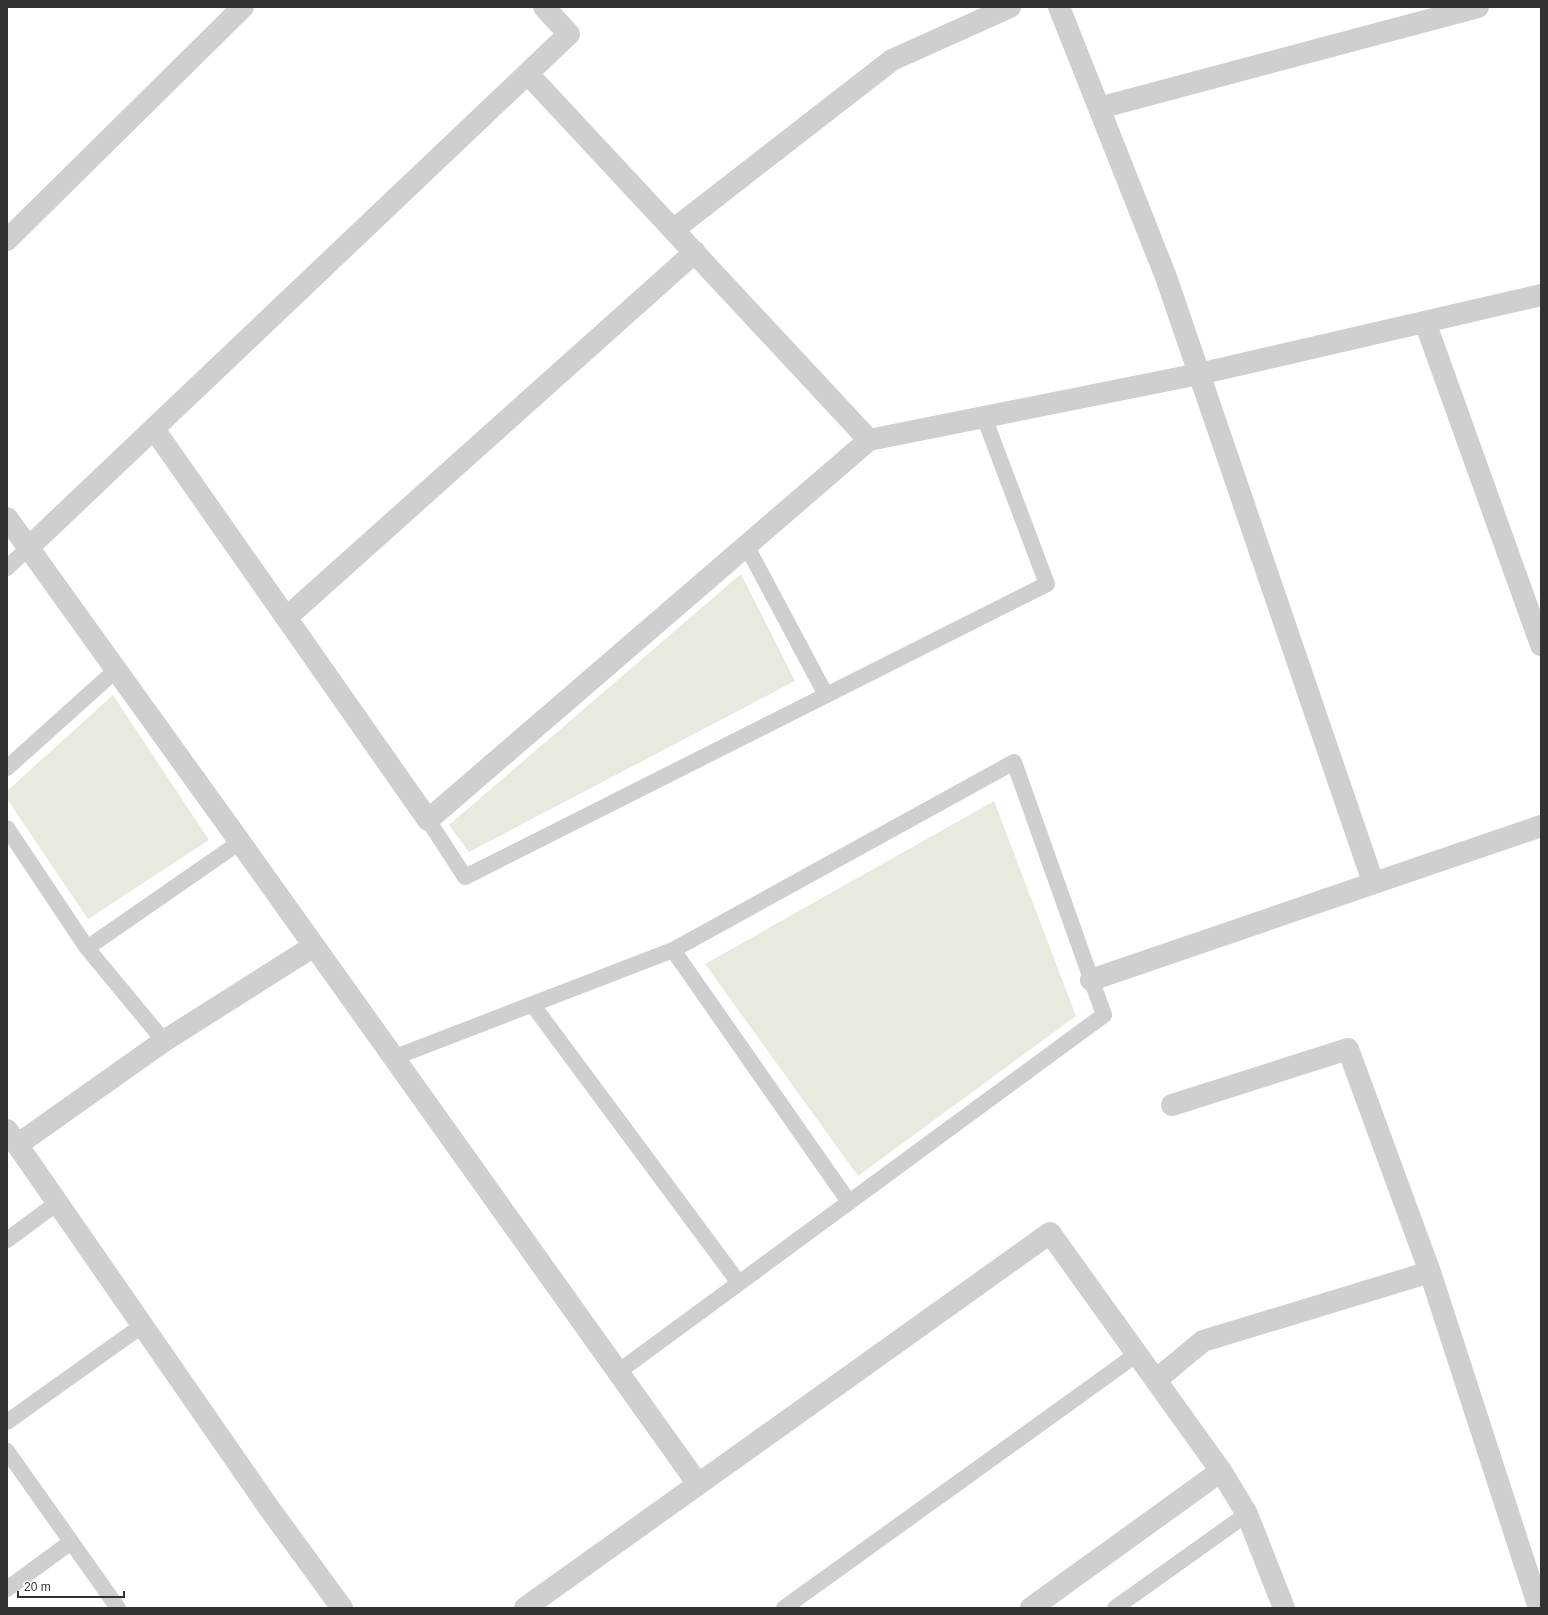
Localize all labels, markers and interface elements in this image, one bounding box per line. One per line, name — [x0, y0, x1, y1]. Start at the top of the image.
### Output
scale bar — [18, 1573, 124, 1599]
text: 20 m — [24, 1580, 51, 1594]

